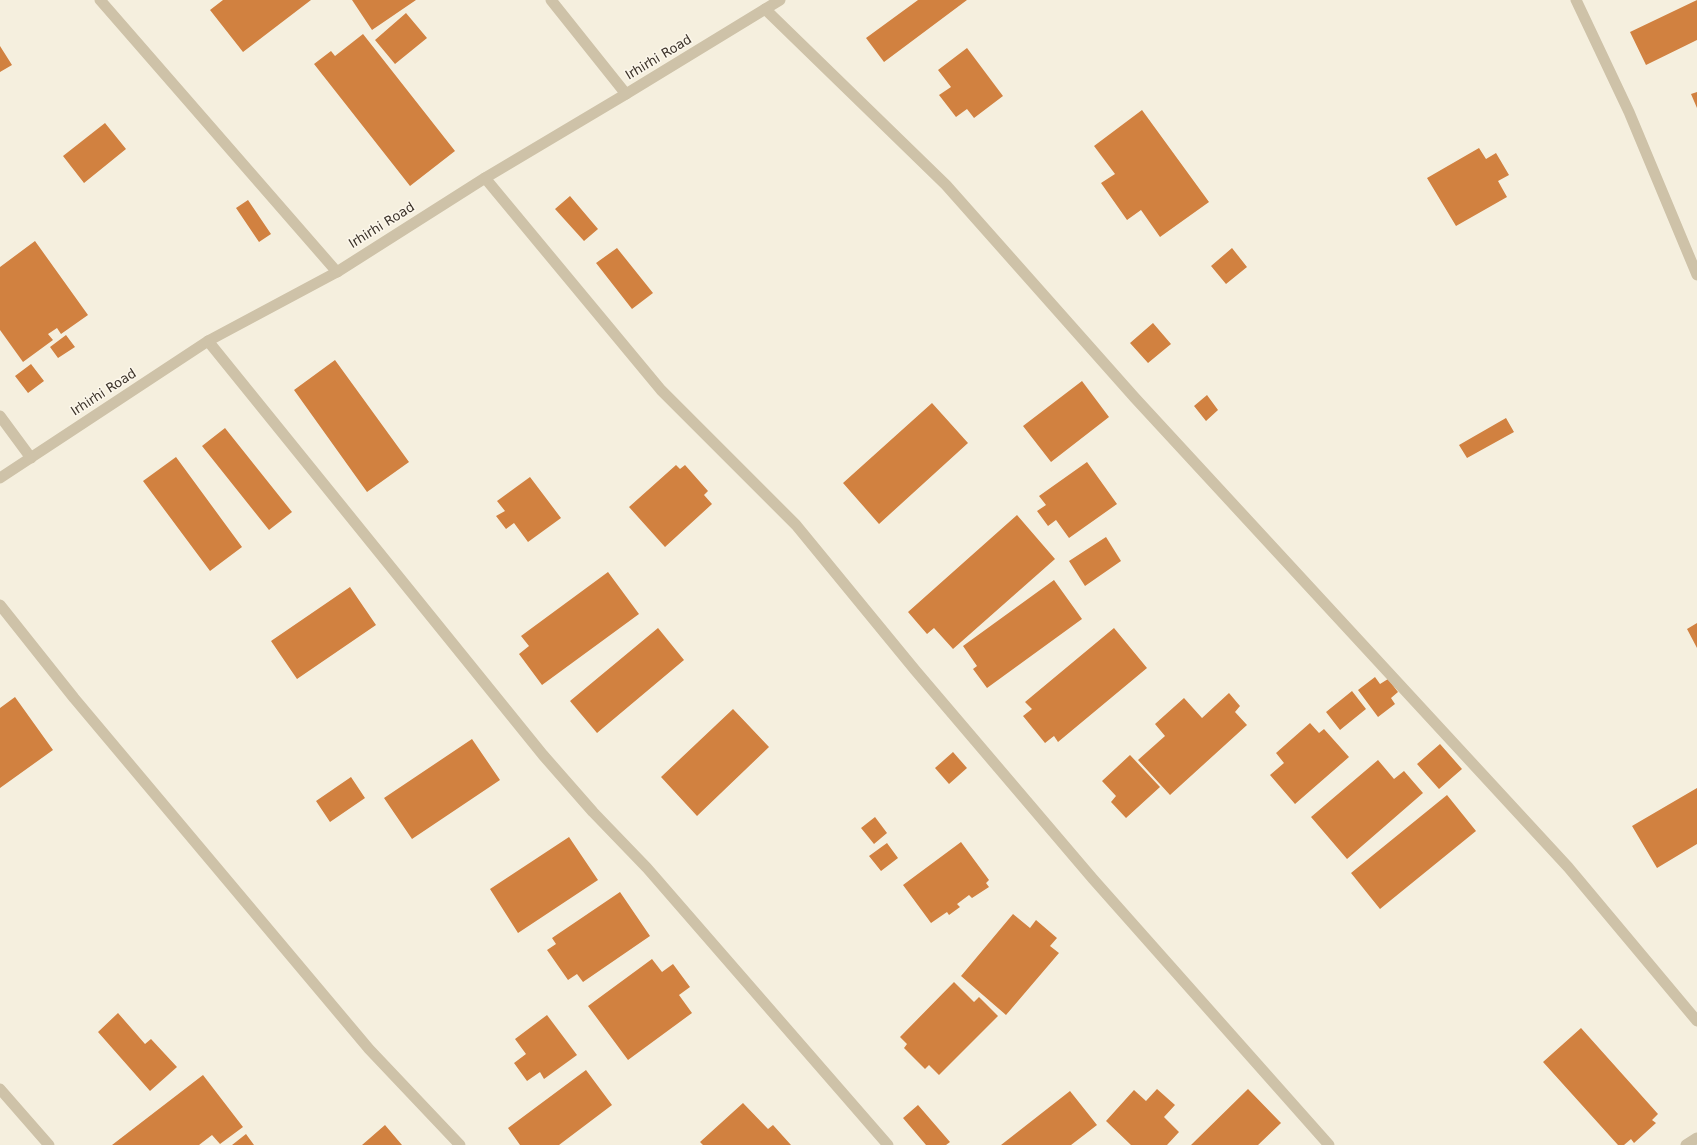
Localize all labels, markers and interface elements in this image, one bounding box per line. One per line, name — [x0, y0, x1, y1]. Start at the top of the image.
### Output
street label: Irhirhi Road — [623, 32, 695, 84]
street label: Irhirhi Road — [346, 200, 418, 252]
street label: Irhirhi Road — [69, 366, 139, 420]

